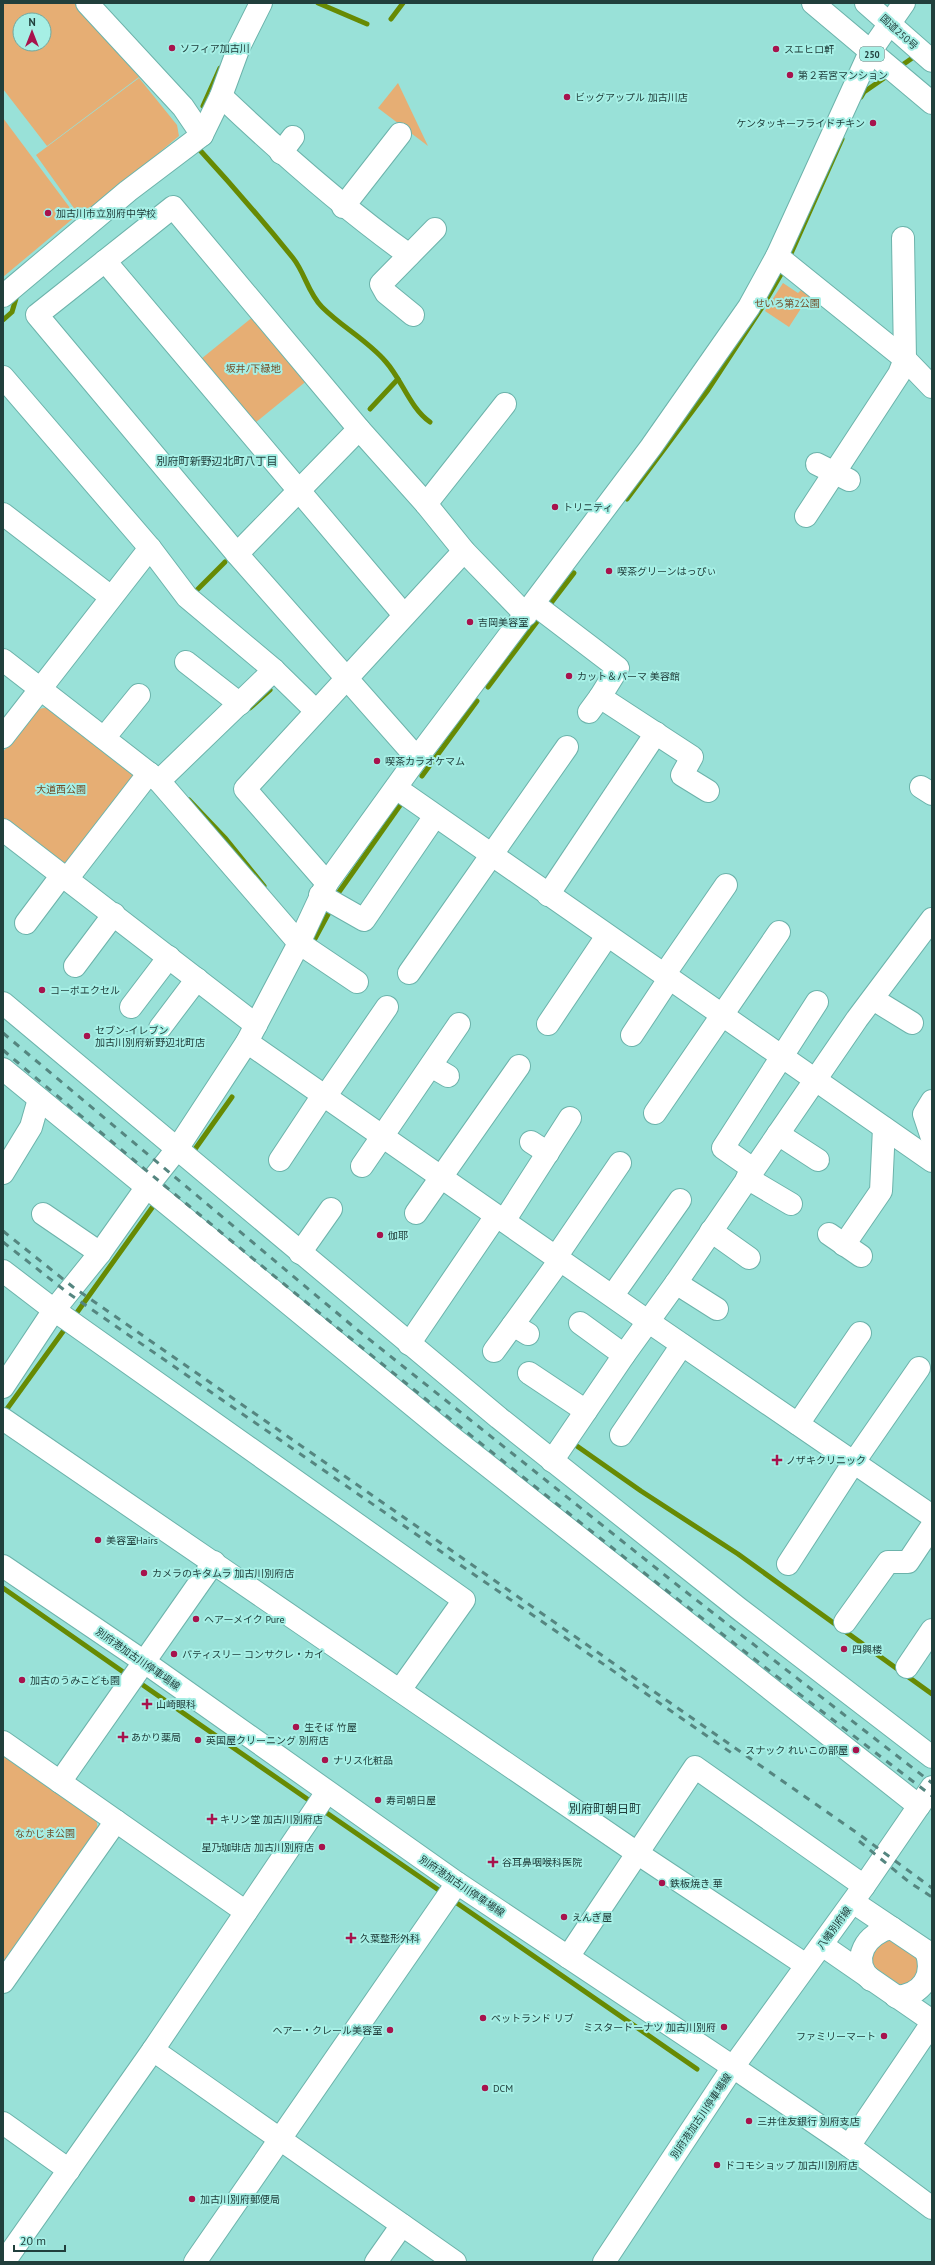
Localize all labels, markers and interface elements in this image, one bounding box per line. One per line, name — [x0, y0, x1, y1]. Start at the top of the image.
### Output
north arrow — [12, 12, 52, 52]
street label: 国道250号 — [877, 12, 921, 52]
text: N — [28, 15, 36, 29]
place label: ソフィア加古川 — [180, 42, 250, 55]
marker: ソフィア加古川 — [167, 43, 177, 53]
place label: スエヒロ軒 — [784, 43, 834, 56]
marker: スエヒロ軒 — [771, 44, 781, 54]
road number: 250 — [860, 47, 884, 61]
place label: 第２若宮マンション — [798, 69, 888, 82]
marker: 第２若宮マンション — [785, 70, 795, 80]
place label: ビッグアップル 加古川店 — [575, 91, 688, 104]
marker: ビッグアップル 加古川店 — [562, 92, 572, 102]
place label: ケンタッキーフライドチキン — [736, 117, 865, 130]
marker: ケンタッキーフライドチキン — [868, 118, 878, 128]
place label: 加古川市立別府中学校 — [56, 207, 156, 220]
marker: 加古川市立別府中学校 — [43, 208, 53, 218]
park label: せいろ第2公園 — [754, 297, 820, 310]
park label: 坂井ﾉ下緑地 — [226, 362, 281, 375]
district label: 別府町新野辺北町八丁目 — [157, 454, 278, 468]
place label: トリニティ — [563, 501, 612, 514]
marker: トリニティ — [550, 502, 560, 512]
place label: 喫茶グリーンはっぴぃ — [617, 565, 717, 578]
marker: 喫茶グリーンはっぴぃ — [604, 566, 614, 576]
place label: 吉岡美容室 — [478, 616, 528, 629]
marker: 吉岡美容室 — [465, 617, 475, 627]
place label: カット＆パーマ 美容館 — [577, 670, 680, 683]
marker: カット＆パーマ 美容館 — [564, 671, 574, 681]
place label: 喫茶カラオケマム — [385, 755, 465, 768]
marker: 喫茶カラオケマム — [372, 756, 382, 766]
park label: 大道西公園 — [36, 783, 86, 796]
place label: コーポエクセル — [50, 984, 120, 997]
marker: コーポエクセル — [37, 985, 47, 995]
place label: セブン-イレブン 加古川別府新野辺北町店 — [95, 1024, 205, 1049]
marker: セブン-イレブン 加古川別府新野辺北町店 — [82, 1031, 92, 1041]
place label: 伽耶 — [388, 1229, 408, 1242]
marker: 伽耶 — [375, 1230, 385, 1240]
marker: ノザキクリニック — [771, 1454, 783, 1466]
place label: ノザキクリニック — [786, 1454, 866, 1467]
place label: 美容室Hairs — [106, 1534, 158, 1547]
marker: 美容室Hairs — [93, 1535, 103, 1545]
place label: カメラのキタムラ 加古川別府店 — [152, 1567, 294, 1580]
marker: カメラのキタムラ 加古川別府店 — [139, 1568, 149, 1578]
place label: ヘアーメイク Pure — [204, 1613, 285, 1626]
marker: ヘアーメイク Pure — [191, 1614, 201, 1624]
street label: 別府港加古川停車場線 — [93, 1625, 183, 1693]
place label: 四興楼 — [852, 1643, 882, 1656]
marker: 四興楼 — [839, 1644, 849, 1654]
place label: パティスリー コンサクレ・カイ — [182, 1648, 324, 1661]
marker: パティスリー コンサクレ・カイ — [169, 1649, 179, 1659]
place label: 加古のうみこども園 — [30, 1674, 120, 1687]
marker: 加古のうみこども園 — [17, 1675, 27, 1685]
marker: 山崎眼科 — [141, 1698, 153, 1710]
place label: 山崎眼科 — [156, 1698, 196, 1711]
place label: 生そば 竹屋 — [304, 1721, 357, 1734]
marker: 生そば 竹屋 — [291, 1722, 301, 1732]
place label: あかり薬局 — [131, 1731, 181, 1744]
marker: あかり薬局 — [118, 1732, 128, 1742]
place label: 英国屋クリーニング 別府店 — [206, 1734, 329, 1747]
marker: 英国屋クリーニング 別府店 — [193, 1735, 203, 1745]
place label: スナック れいこの部屋 — [745, 1744, 848, 1757]
marker: スナック れいこの部屋 — [851, 1745, 861, 1755]
place label: ナリス化粧品 — [333, 1754, 393, 1767]
marker: ナリス化粧品 — [320, 1755, 330, 1765]
place label: 寿司朝日屋 — [386, 1794, 436, 1807]
marker: 寿司朝日屋 — [373, 1795, 383, 1805]
district label: 別府町朝日町 — [569, 1801, 641, 1816]
place label: キリン堂 加古川別府店 — [220, 1813, 323, 1826]
marker: キリン堂 加古川別府店 — [207, 1814, 217, 1824]
park label: なかじま公園 — [15, 1827, 75, 1840]
place label: 星乃珈琲店 加古川別府店 — [201, 1841, 314, 1854]
marker: 星乃珈琲店 加古川別府店 — [317, 1842, 327, 1852]
street label: 別府港加古川停車場線 — [417, 1853, 507, 1919]
marker: 谷耳鼻咽喉科医院 — [487, 1856, 499, 1868]
place label: 谷耳鼻咽喉科医院 — [502, 1856, 582, 1869]
place label: 鉄板焼き 華 — [670, 1877, 723, 1890]
marker: 鉄板焼き 華 — [657, 1878, 667, 1888]
street label: 八幡別府線 — [814, 1904, 854, 1952]
place label: えんぎ屋 — [572, 1911, 612, 1924]
marker: えんぎ屋 — [559, 1912, 569, 1922]
marker: 久葉整形外科 — [345, 1932, 357, 1944]
place label: 久葉整形外科 — [360, 1932, 420, 1945]
place label: ペットランド リブ — [491, 2012, 574, 2025]
marker: ペットランド リブ — [478, 2013, 488, 2023]
place label: ミスタードーナツ 加古川別府 — [583, 2021, 716, 2034]
marker: ミスタードーナツ 加古川別府 — [719, 2022, 729, 2032]
place label: ヘアー・クレール美容室 — [273, 2024, 382, 2037]
marker: ヘアー・クレール美容室 — [385, 2025, 395, 2035]
place label: ファミリーマート — [796, 2030, 876, 2043]
marker: ファミリーマート — [879, 2031, 889, 2041]
street label: 別府港加古川停車場線 — [668, 2071, 734, 2161]
place label: DCM — [493, 2082, 513, 2095]
marker: DCM — [480, 2083, 490, 2093]
place label: 三井住友銀行 別府支店 — [757, 2115, 860, 2128]
marker: 三井住友銀行 別府支店 — [744, 2116, 754, 2126]
place label: ドコモショップ 加古川別府店 — [725, 2159, 858, 2172]
marker: ドコモショップ 加古川別府店 — [712, 2160, 722, 2170]
place label: 加古川別府郵便局 — [200, 2193, 280, 2206]
marker: 加古川別府郵便局 — [187, 2194, 197, 2204]
scale bar — [14, 2227, 65, 2253]
text: 20 m — [20, 2233, 46, 2248]

